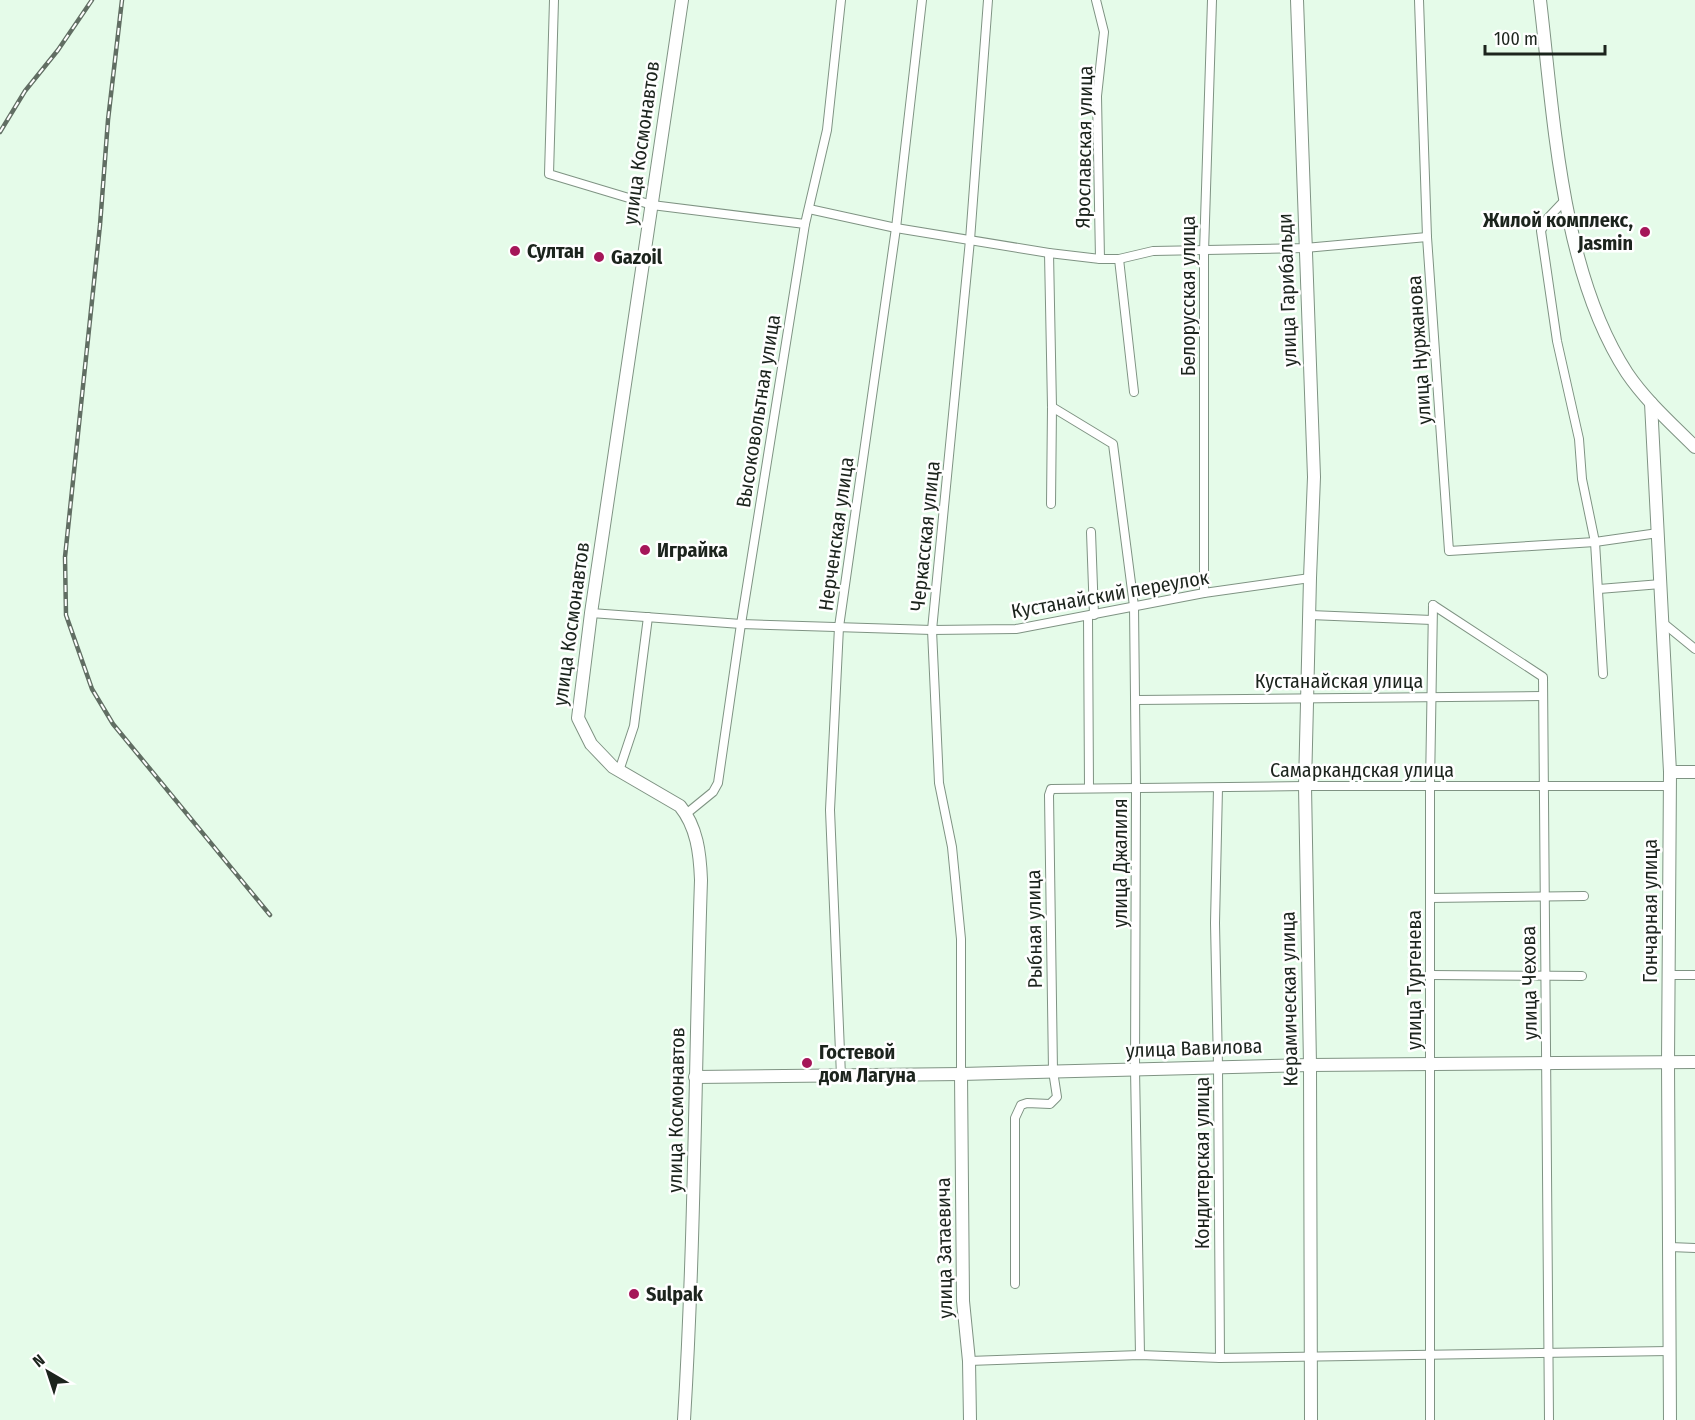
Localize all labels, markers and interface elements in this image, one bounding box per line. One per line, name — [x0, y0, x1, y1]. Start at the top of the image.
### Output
scale bar — [1485, 18, 1605, 56]
text: 100 m — [1494, 28, 1538, 50]
street label: улица Космонавтов — [618, 59, 664, 227]
street label: Ярославская улица — [1071, 65, 1097, 229]
place label: Жилой комплекс, Jasmin — [1482, 208, 1633, 255]
street label: улица Гарибальди — [1272, 213, 1302, 367]
street label: Белорусская улица — [1176, 216, 1200, 376]
marker: Жилой комплекс, Jasmin — [1638, 225, 1652, 239]
place label: Султан — [527, 239, 584, 263]
marker: Султан — [508, 244, 522, 258]
place label: Gazoil — [611, 245, 663, 269]
marker: Gazoil — [592, 250, 606, 264]
street label: улица Нуржанова — [1402, 275, 1436, 425]
street label: Высоковольтная улица — [731, 313, 785, 509]
street label: Нерченская улица — [813, 455, 859, 613]
street label: Черкасская улица — [905, 460, 945, 612]
place label: Играйка — [657, 538, 728, 562]
street label: улица Космонавтов — [548, 540, 594, 708]
marker: Играйка — [638, 543, 652, 557]
street label: Кустанайский переулок — [1009, 565, 1211, 623]
street label: Кустанайская улица — [1255, 669, 1423, 693]
street label: Самаркандская улица — [1270, 758, 1454, 782]
street label: улица Джалиля — [1108, 798, 1132, 928]
street label: Гончарная улица — [1638, 839, 1662, 983]
street label: Рыбная улица — [1021, 869, 1047, 989]
street label: улица Тургенева — [1402, 910, 1426, 1050]
street label: Керамическая улица — [1275, 911, 1303, 1087]
street label: улица Чехова — [1516, 926, 1542, 1040]
street label: улица Космонавтов — [663, 1027, 689, 1193]
street label: улица Вавилова — [1125, 1034, 1263, 1062]
place label: Гостевой дом Лагуна — [818, 1040, 916, 1087]
marker: Гостевой дом Лагуна — [800, 1056, 814, 1070]
street label: Кондитерская улица — [1190, 1077, 1214, 1249]
street label: улица Затаевича — [931, 1177, 957, 1319]
place label: Sulpak — [646, 1282, 704, 1306]
marker: Sulpak — [627, 1287, 641, 1301]
north arrow — [18, 1342, 78, 1402]
text: N — [29, 1350, 49, 1371]

